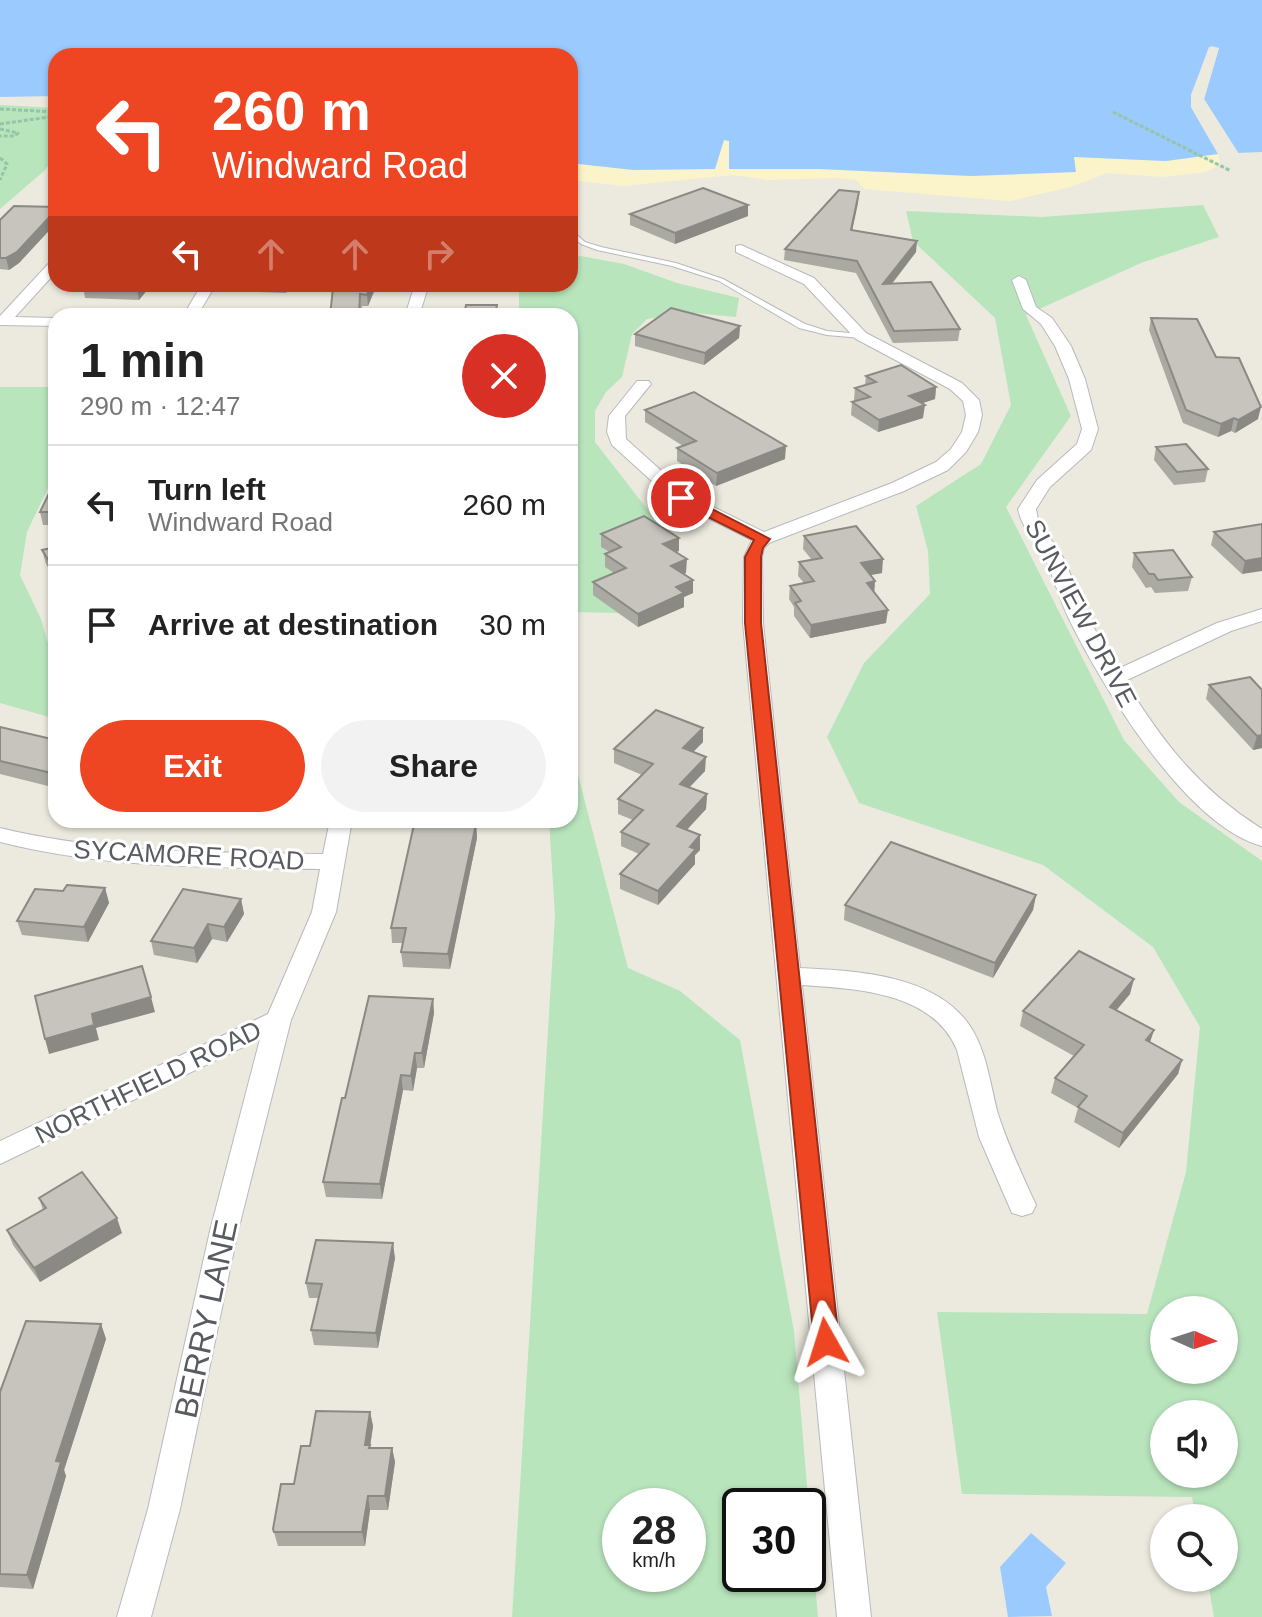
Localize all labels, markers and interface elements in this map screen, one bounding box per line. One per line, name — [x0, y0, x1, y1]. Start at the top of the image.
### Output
text: 260 m — [212, 79, 371, 142]
icon: left — [80, 80, 184, 184]
text: Windward Road — [212, 145, 468, 186]
icon: left — [165, 232, 209, 276]
icon: ahead — [249, 232, 293, 276]
icon: ahead — [333, 232, 377, 276]
icon: right — [417, 232, 461, 276]
text: 1 min — [80, 334, 205, 387]
button: close — [462, 334, 546, 418]
text: 290 m · 12:47 — [80, 391, 240, 421]
pin — [647, 464, 715, 532]
text: Turn left — [148, 473, 266, 506]
icon: arrive — [659, 476, 703, 520]
icon: left — [80, 483, 124, 527]
text: 260 m — [463, 488, 546, 521]
text: Windward Road — [148, 507, 333, 537]
street label: SUNVIEW DRIVE — [1019, 514, 1143, 712]
icon: arrive — [80, 603, 124, 647]
text: Arrive at destination — [148, 608, 438, 641]
text: 30 m — [479, 608, 546, 641]
button: Exit — [80, 720, 305, 812]
button: Share — [321, 720, 546, 812]
street label: SYCAMORE ROAD — [73, 834, 305, 876]
street label: NORTHFIELD ROAD — [30, 1014, 266, 1150]
street label: BERRY LANE — [167, 1217, 245, 1421]
north arrow — [1150, 1296, 1238, 1384]
map controls — [1150, 1296, 1238, 1592]
position arrow — [784, 1300, 868, 1384]
button: sound — [1150, 1400, 1238, 1488]
speed limit sign: 30 — [722, 1488, 826, 1592]
button: search — [1150, 1504, 1238, 1592]
text: 28 — [632, 1508, 676, 1552]
text: km/h — [632, 1549, 676, 1571]

